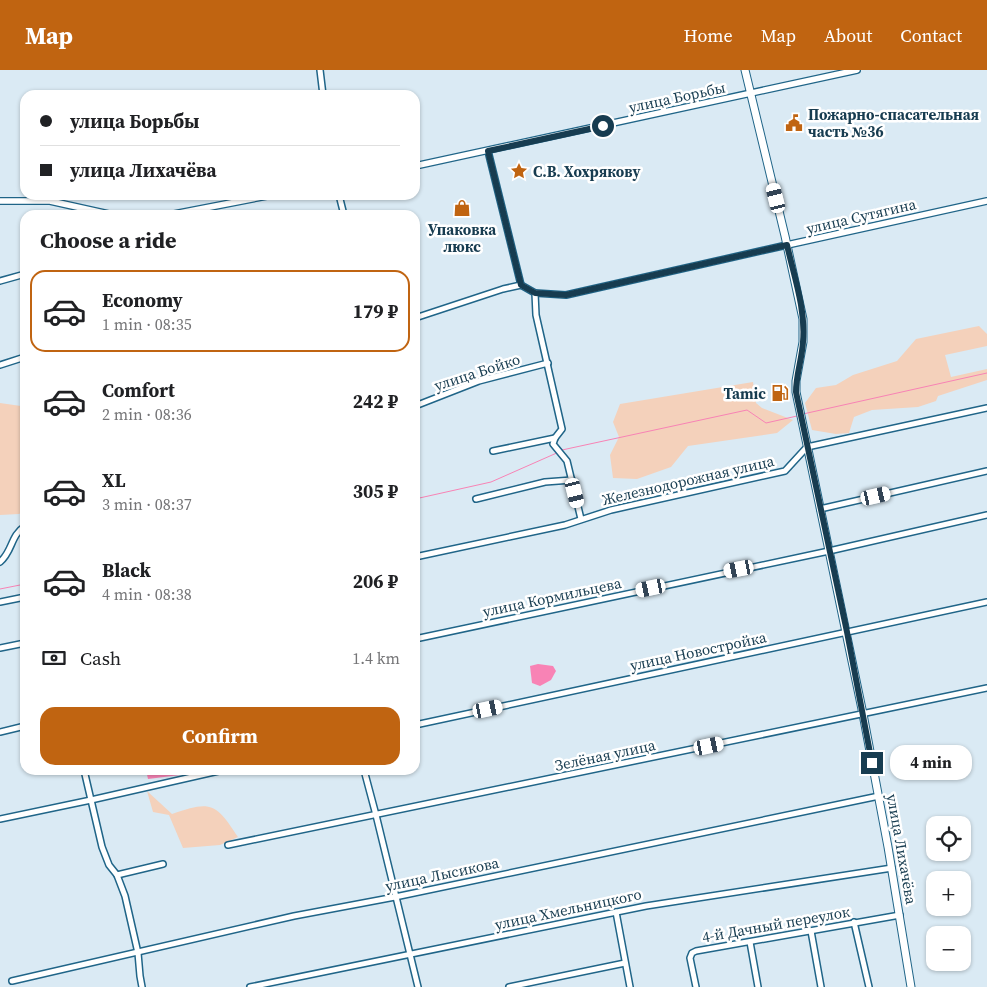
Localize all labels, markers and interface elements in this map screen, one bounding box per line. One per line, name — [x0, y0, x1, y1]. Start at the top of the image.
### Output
text: Map — [25, 19, 73, 52]
text: Home — [684, 23, 733, 48]
text: Map — [761, 23, 796, 48]
text: About — [824, 23, 872, 48]
text: Contact — [900, 23, 962, 48]
street label: улица Борьбы — [627, 76, 727, 118]
place label: Пожарно-спасательная часть №36 — [808, 104, 980, 142]
text: улица Борьбы — [70, 108, 199, 134]
public building icon: Пожарно-спасательная часть №36 — [784, 113, 804, 133]
route start — [592, 115, 614, 137]
text: улица Лихачёва — [70, 157, 217, 183]
place icon: С.В. Хохрякову — [509, 161, 529, 181]
place label: С.В. Хохрякову — [533, 161, 640, 182]
car — [765, 182, 786, 214]
street label: улица Сутягина — [804, 193, 918, 239]
shop icon: Упаковка люкс — [452, 198, 472, 218]
place label: Упаковка люкс — [428, 219, 497, 257]
text: Choose a ride — [40, 225, 177, 255]
text: Economy — [102, 287, 183, 313]
icon: car — [42, 289, 87, 334]
text: 179 ₽ — [353, 298, 398, 324]
text: 1 min · 08:35 — [102, 313, 192, 335]
street label: улица Бойко — [431, 348, 523, 396]
text: Comfort — [102, 377, 175, 403]
icon: car — [42, 379, 87, 424]
place label: Tamic — [723, 383, 766, 404]
fuel station icon: Tamic — [770, 383, 790, 403]
text: 242 ₽ — [353, 388, 398, 414]
text: 2 min · 08:36 — [102, 403, 192, 425]
street label: Железнодорожная улица — [600, 450, 776, 510]
text: XL — [102, 467, 125, 493]
icon: car — [42, 469, 87, 514]
car — [564, 477, 585, 509]
text: 305 ₽ — [353, 478, 398, 504]
car — [859, 485, 892, 507]
text: 3 min · 08:37 — [102, 493, 192, 515]
text: Black — [102, 557, 151, 583]
icon: car — [42, 559, 87, 604]
car — [722, 559, 755, 579]
text: 206 ₽ — [353, 568, 398, 594]
street label: улица Кормильцева — [481, 572, 624, 622]
car — [634, 578, 667, 598]
text: 4 min · 08:38 — [102, 583, 192, 605]
street label: улица Новостройка — [628, 626, 769, 676]
icon: cash — [40, 644, 68, 672]
text: Cash — [80, 645, 121, 671]
text: 1.4 km — [352, 647, 400, 669]
car — [471, 699, 504, 719]
button: Confirm — [40, 707, 400, 765]
street label: Зелёная улица — [553, 734, 658, 776]
car — [692, 736, 725, 756]
callout: 4 min — [890, 746, 972, 780]
text: 4 min — [910, 751, 952, 773]
route end — [861, 752, 883, 774]
street label: улица Лихачёва — [882, 792, 922, 906]
map controls — [926, 816, 971, 971]
button: locate — [926, 816, 971, 861]
street label: улица Лысикова — [383, 852, 501, 896]
button: + — [926, 871, 971, 916]
street label: улица Хмельницкого — [493, 883, 643, 935]
street label: 4-й Дачный переулок — [700, 901, 852, 947]
button: − — [926, 926, 971, 971]

